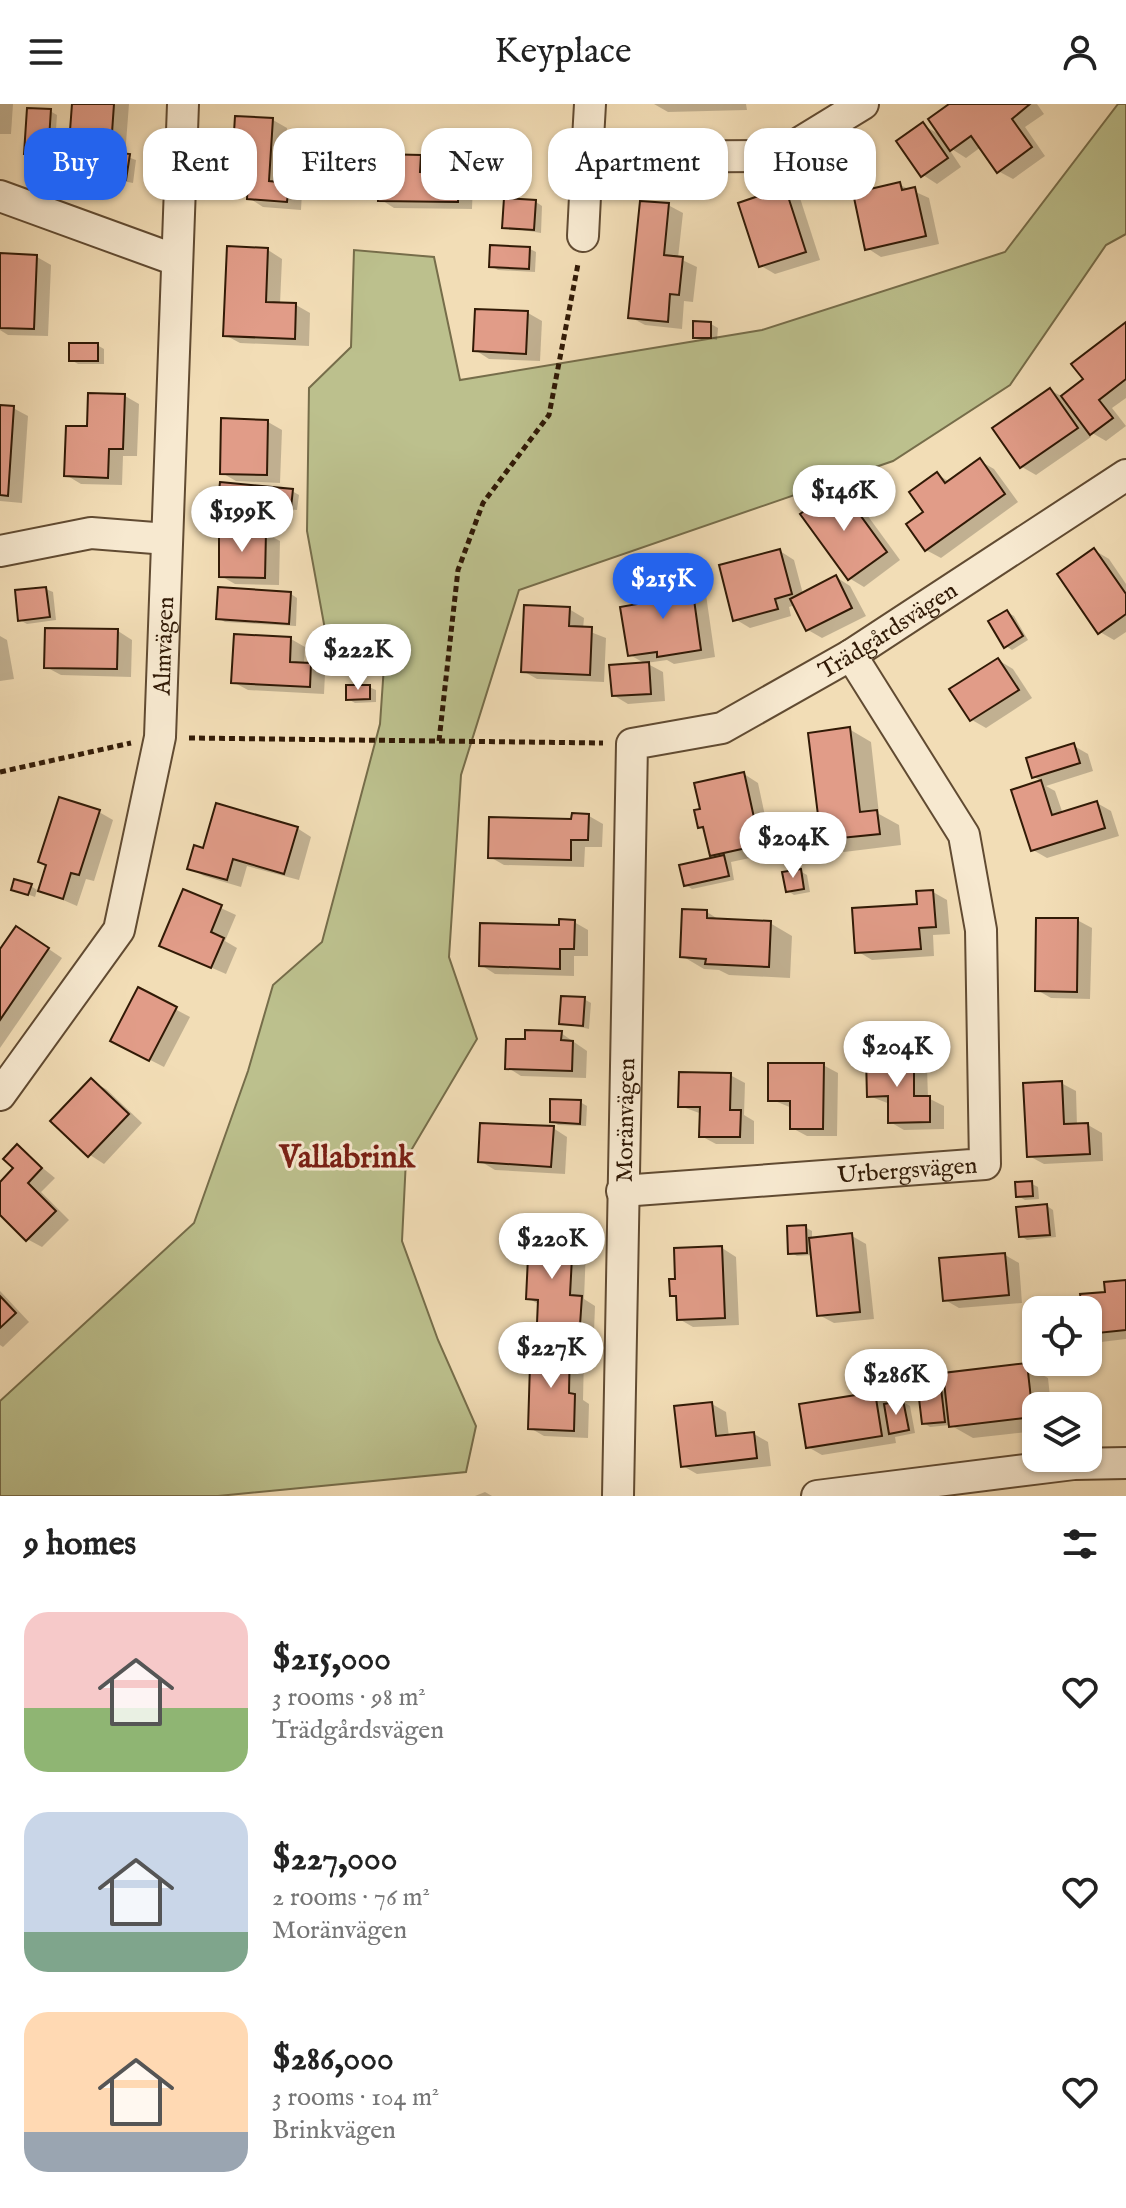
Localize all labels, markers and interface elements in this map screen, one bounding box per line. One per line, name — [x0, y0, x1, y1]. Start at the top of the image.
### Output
text: Keyplace — [494, 29, 632, 75]
icon: menu — [24, 30, 68, 74]
icon: person — [1058, 30, 1102, 74]
chip: Buy — [24, 128, 127, 200]
chip: Rent — [143, 128, 257, 200]
chip: Filters — [273, 128, 405, 200]
chip: New — [421, 128, 532, 200]
chip: Apartment — [548, 128, 728, 200]
chip: House — [744, 128, 876, 200]
pin: $146K — [788, 465, 900, 533]
text: $146K — [811, 474, 877, 507]
pin: $199K — [186, 486, 298, 554]
text: $199K — [209, 495, 275, 528]
pin: $215K — [607, 553, 719, 621]
text: $215K — [631, 562, 695, 595]
street label: Trädgårdsvägen — [813, 575, 964, 687]
street label: Almvägen — [147, 596, 182, 697]
pin: $222K — [302, 624, 414, 692]
text: $222K — [323, 633, 393, 666]
pin: $204K — [737, 812, 849, 880]
text: $204K — [758, 821, 828, 854]
pin: $204K — [841, 1021, 953, 1089]
text: $204K — [862, 1030, 932, 1063]
street label: Moränvägen — [610, 1057, 643, 1183]
district label: Vallabrink — [278, 1138, 416, 1179]
street label: Urbergsvägen — [836, 1151, 979, 1192]
pin: $220K — [496, 1213, 608, 1281]
text: $220K — [517, 1222, 587, 1255]
map controls — [1022, 1296, 1102, 1472]
button: locate — [1022, 1296, 1102, 1376]
pin: $227K — [495, 1322, 607, 1390]
text: $227K — [516, 1331, 586, 1364]
pin: $286K — [840, 1349, 952, 1417]
text: $286K — [863, 1358, 929, 1391]
button: layers — [1022, 1392, 1102, 1472]
icon: filters — [1058, 1522, 1102, 1566]
text: 9 homes — [24, 1523, 136, 1566]
text: $215,000 — [272, 1638, 391, 1681]
icon: home — [88, 1644, 184, 1740]
icon: heart — [1058, 1670, 1102, 1714]
text: 3 rooms · 98 m² — [272, 1681, 426, 1714]
text: Trädgårdsvägen — [272, 1714, 444, 1747]
text: $227,000 — [272, 1838, 397, 1881]
icon: home — [88, 1844, 184, 1940]
icon: heart — [1058, 1870, 1102, 1914]
text: 2 rooms · 76 m² — [272, 1881, 430, 1914]
text: Moränvägen — [272, 1914, 407, 1947]
text: $286,000 — [272, 2038, 394, 2081]
icon: home — [88, 2044, 184, 2140]
icon: heart — [1058, 2070, 1102, 2114]
text: 3 rooms · 104 m² — [272, 2081, 439, 2114]
text: Brinkvägen — [272, 2114, 396, 2147]

